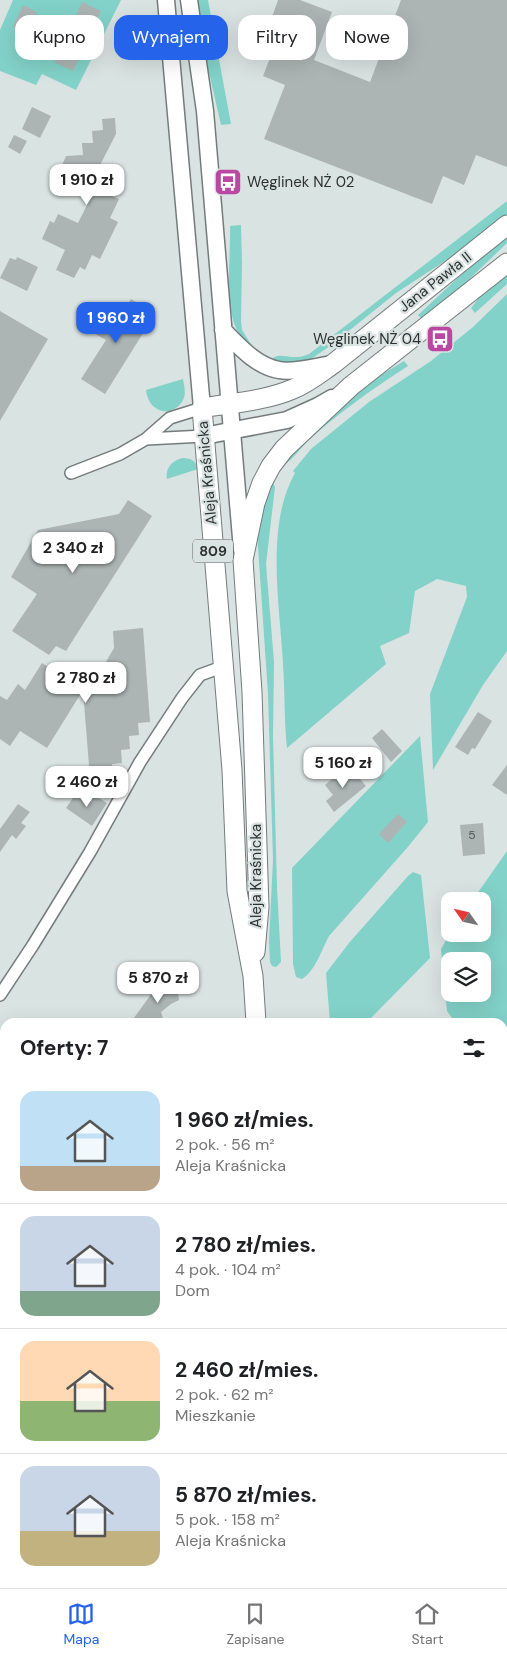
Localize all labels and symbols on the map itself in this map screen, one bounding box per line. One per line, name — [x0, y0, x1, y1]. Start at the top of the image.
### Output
pin: 1 910 zł — [35, 164, 139, 206]
bus stop icon: Węglinek NŻ 02 — [213, 167, 243, 197]
place label: Węglinek NŻ 02 — [247, 172, 354, 192]
street label: Jana Pawła II — [394, 247, 476, 317]
pin: 1 960 zł — [64, 302, 168, 344]
bus stop icon: Węglinek NŻ 04 — [425, 324, 455, 354]
place label: Węglinek NŻ 04 — [313, 329, 421, 349]
street label: Aleja Kraśnicka — [193, 420, 221, 526]
pin: 2 340 zł — [21, 532, 125, 574]
road number: 809 — [193, 540, 233, 562]
pin: 2 780 zł — [34, 662, 138, 704]
pin: 5 160 zł — [291, 746, 395, 789]
pin: 2 460 zł — [35, 766, 139, 808]
street label: Aleja Kraśnicka — [246, 824, 266, 928]
house number: 5 — [468, 827, 476, 843]
north arrow — [441, 892, 491, 942]
pin: 5 870 zł — [106, 962, 210, 1004]

